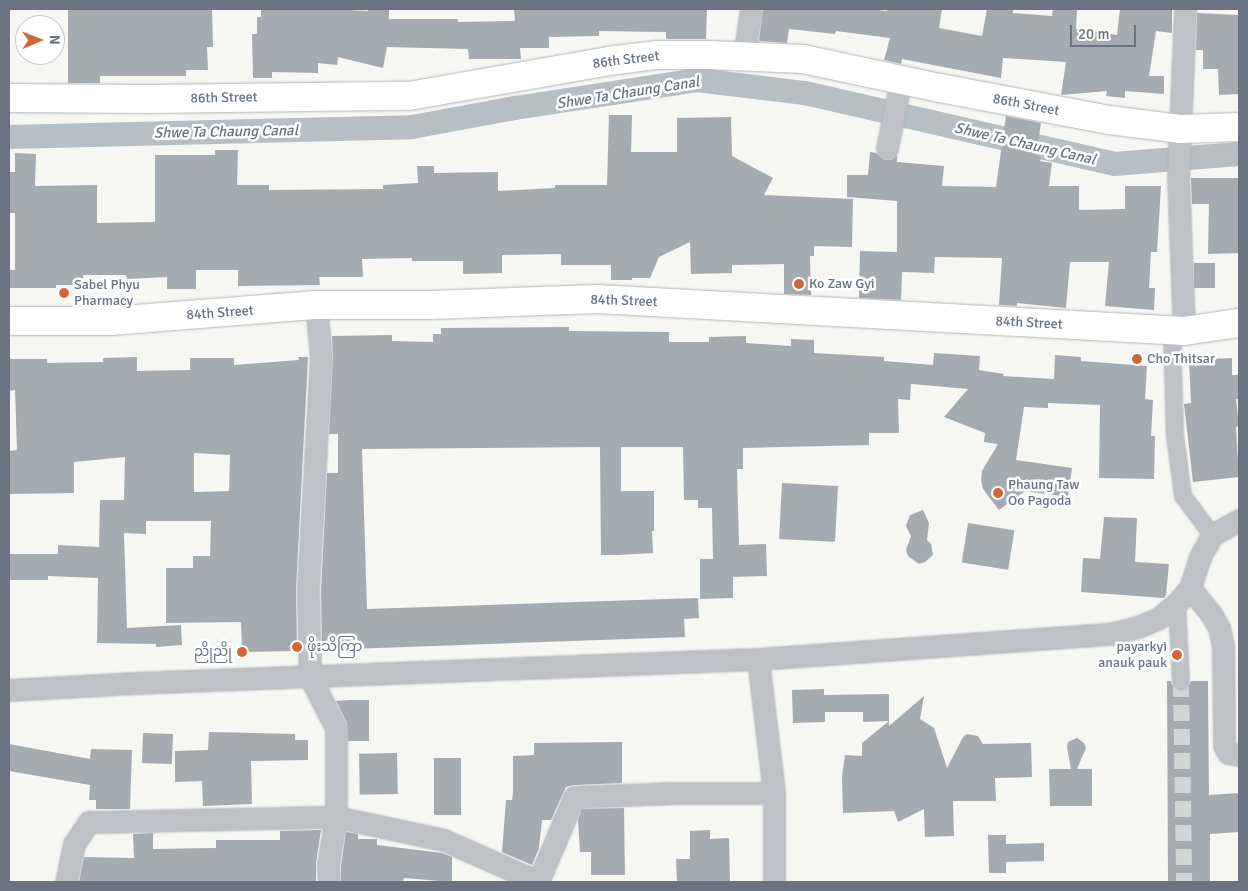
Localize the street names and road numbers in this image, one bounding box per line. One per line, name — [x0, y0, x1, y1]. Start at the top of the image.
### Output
street label: 86th Street — [592, 48, 660, 72]
street label: 86th Street — [190, 89, 258, 107]
street label: 86th Street — [991, 90, 1061, 120]
street label: 84th Street — [590, 291, 658, 311]
street label: 84th Street — [186, 302, 254, 324]
street label: 84th Street — [995, 313, 1063, 333]

